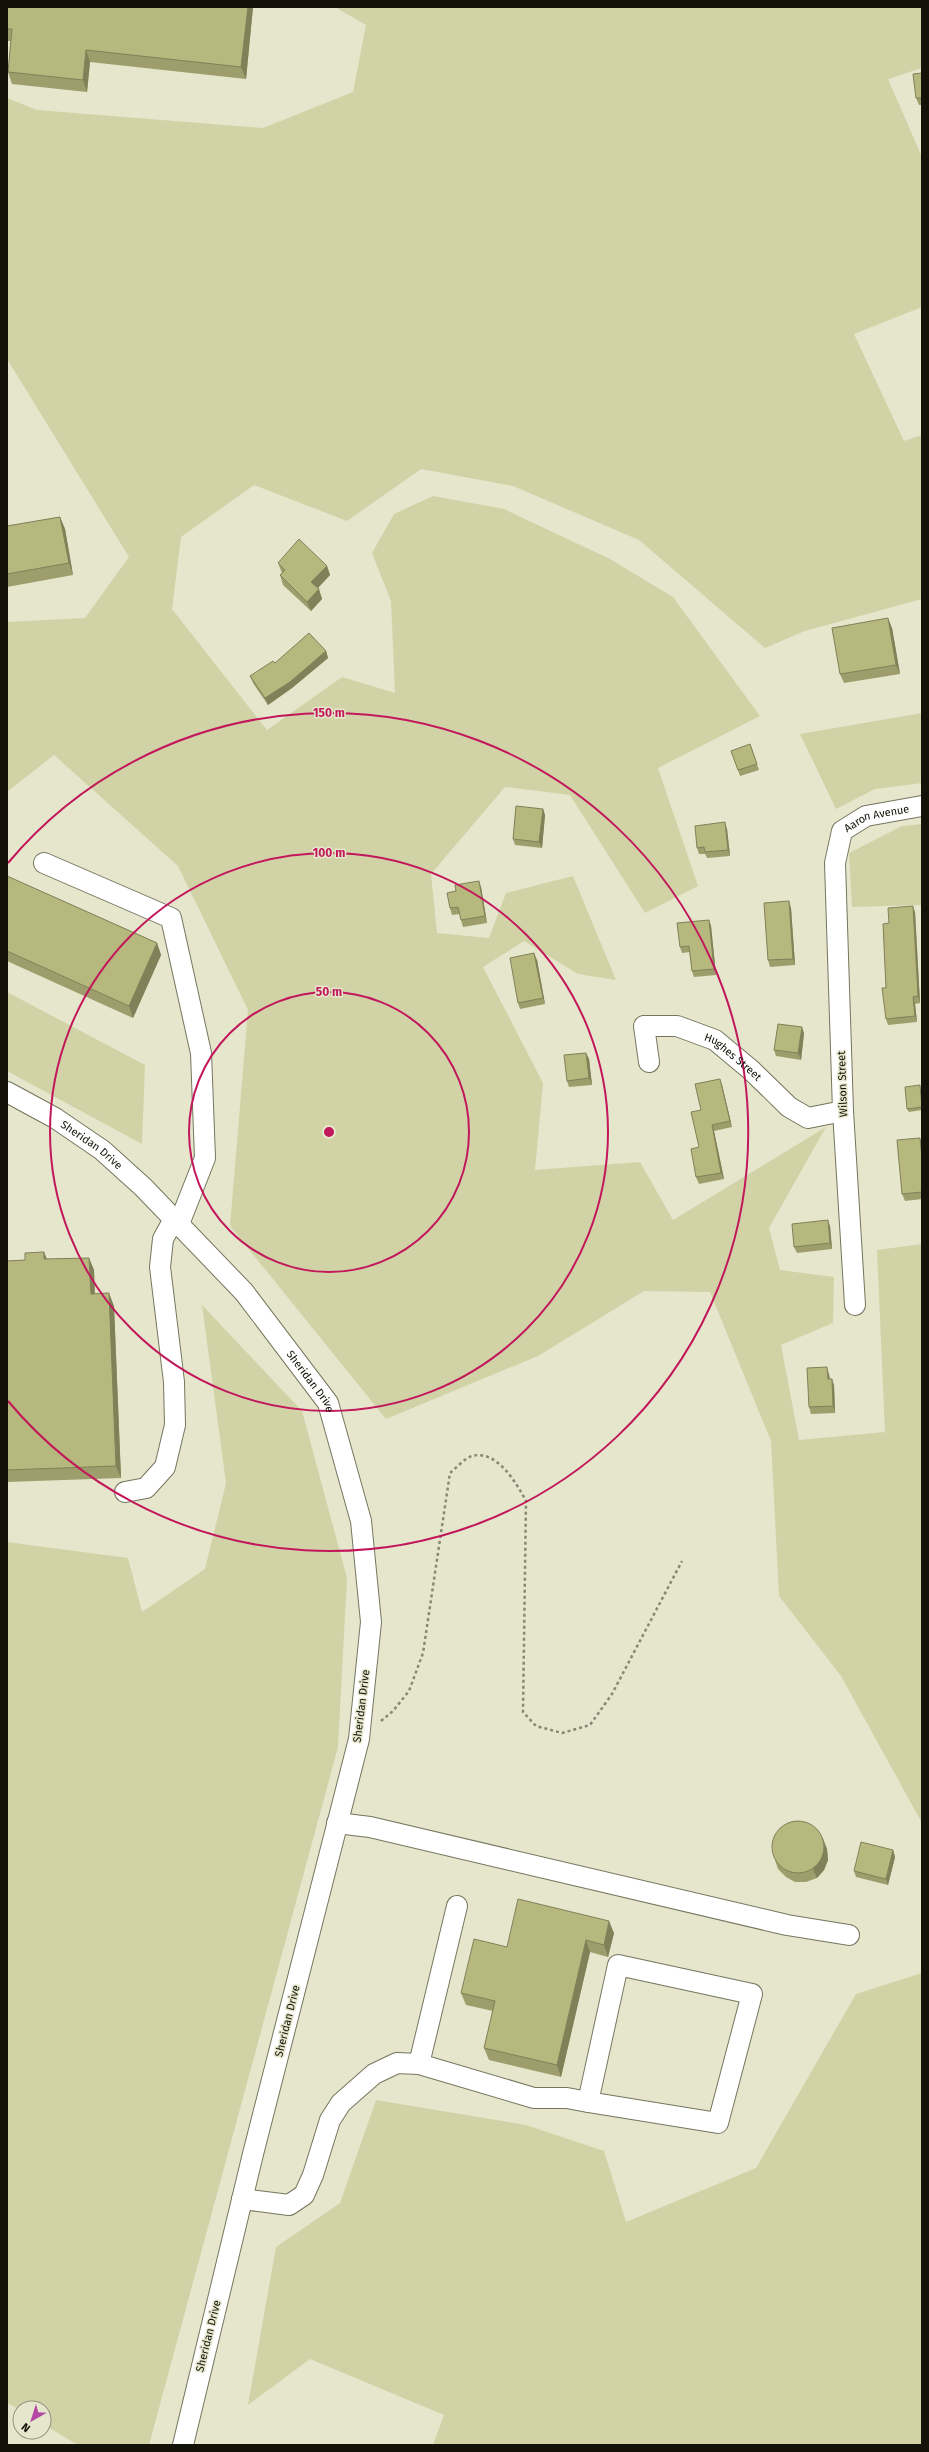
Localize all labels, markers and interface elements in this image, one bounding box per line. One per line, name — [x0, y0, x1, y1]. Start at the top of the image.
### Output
text: 150 m — [313, 706, 345, 720]
street label: Aaron Avenue — [842, 802, 910, 835]
text: 100 m — [313, 846, 345, 860]
text: 50 m — [316, 985, 342, 999]
street label: Hughes Street — [702, 1031, 764, 1084]
street label: Wilson Street — [835, 1051, 850, 1117]
street label: Sheridan Drive — [58, 1118, 125, 1172]
centre of rings — [322, 1125, 336, 1139]
street label: Sheridan Drive — [284, 1348, 336, 1414]
street label: Sheridan Drive — [351, 1669, 372, 1743]
street label: Sheridan Drive — [272, 1984, 303, 2058]
street label: Sheridan Drive — [193, 2299, 224, 2373]
north arrow — [12, 2400, 52, 2440]
text: N — [19, 2420, 33, 2435]

